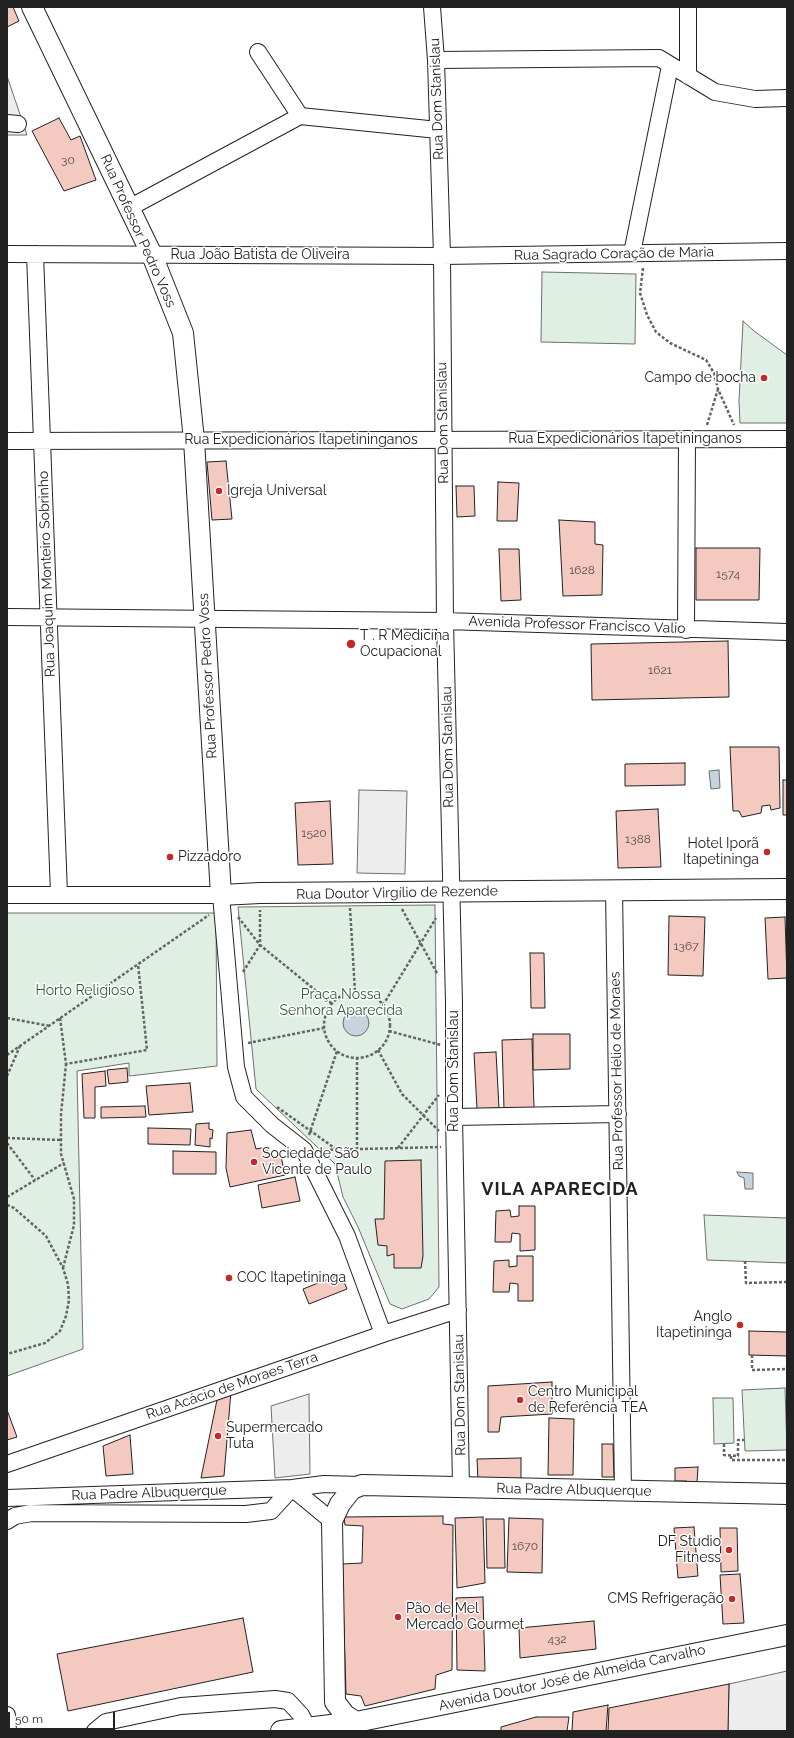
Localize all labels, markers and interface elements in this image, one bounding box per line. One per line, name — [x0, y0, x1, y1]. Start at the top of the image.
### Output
street label: Rua Dom Stanislau — [426, 38, 448, 160]
street label: Rua Professor Pedro Voss — [97, 152, 179, 310]
house number: 30 — [61, 153, 75, 167]
street label: Rua Sagrado Coração de Maria — [514, 244, 714, 264]
street label: Rua João Batista de Oliveira — [170, 247, 350, 263]
street label: Rua Dom Stanislau — [434, 362, 452, 484]
place label: Campo de bocha — [644, 370, 756, 386]
marker: Campo de bocha — [759, 373, 769, 383]
street label: Rua Expedicionários Itapetininganos — [508, 431, 742, 447]
street label: Rua Expedicionários Itapetininganos — [184, 432, 418, 448]
street label: Rua Joaquim Monteiro Sobrinho — [35, 470, 59, 678]
place label: Igreja Universal — [227, 483, 327, 499]
marker: Igreja Universal — [214, 486, 224, 496]
house number: 1628 — [569, 563, 595, 577]
house number: 1574 — [716, 567, 740, 581]
street label: Rua Professor Pedro Voss — [195, 593, 221, 759]
street label: Avenida Professor Francisco Valio — [468, 613, 686, 637]
place label: T . R Medicina Ocupacional — [360, 628, 450, 660]
marker: T . R Medicina Ocupacional — [345, 638, 357, 650]
house number: 1621 — [648, 663, 672, 677]
street label: Rua Dom Stanislau — [439, 686, 457, 808]
house number: 1520 — [301, 826, 327, 840]
house number: 1388 — [625, 832, 651, 846]
place label: Hotel Iporã Itapetininga — [683, 836, 759, 868]
marker: Hotel Iporã Itapetininga — [762, 847, 772, 857]
place label: Pizzadoro — [178, 849, 241, 865]
marker: Pizzadoro — [165, 852, 175, 862]
street label: Rua Doutor Virgílio de Rezende — [296, 883, 498, 903]
house number: 1367 — [673, 939, 699, 953]
street label: Rua Professor Hélio de Moraes — [607, 971, 627, 1171]
park label: Horto Religioso — [35, 983, 135, 999]
park label: Praça Nossa Senhora Aparecida — [279, 987, 403, 1020]
street label: Rua Dom Stanislau — [446, 1010, 462, 1132]
place label: Sociedade São Vicente de Paulo — [262, 1146, 372, 1178]
marker: Sociedade São Vicente de Paulo — [249, 1157, 259, 1167]
district label: VILA APARECIDA — [481, 1179, 639, 1201]
place label: COC Itapetininga — [237, 1270, 346, 1286]
marker: COC Itapetininga — [224, 1273, 234, 1283]
place label: Anglo Itapetininga — [656, 1309, 732, 1342]
marker: Anglo Itapetininga — [735, 1320, 745, 1330]
street label: Rua Dom Stanislau — [451, 1334, 469, 1456]
street label: Rua Acácio de Moraes Terra — [144, 1349, 320, 1423]
place label: Centro Municipal de Referência TEA — [528, 1384, 648, 1416]
marker: Centro Municipal de Referência TEA — [515, 1395, 525, 1405]
place label: Supermercado Tuta — [226, 1420, 323, 1452]
marker: Supermercado Tuta — [213, 1431, 223, 1441]
street label: Rua Padre Albuquerque — [496, 1480, 652, 1500]
street label: Rua Padre Albuquerque — [71, 1482, 227, 1504]
place label: DF Studio Fitness — [658, 1534, 721, 1566]
house number: 1670 — [512, 1539, 538, 1553]
marker: DF Studio Fitness — [724, 1545, 734, 1555]
place label: CMS Refrigeração — [607, 1591, 724, 1607]
marker: CMS Refrigeração — [727, 1594, 737, 1604]
place label: Pão de Mel Mercado Gourmet — [406, 1601, 524, 1634]
marker: Pão de Mel Mercado Gourmet — [393, 1612, 403, 1622]
house number: 432 — [547, 1632, 567, 1646]
street label: Avenida Doutor José de Almeida Carvalho — [437, 1641, 707, 1715]
scale bar — [10, 1704, 117, 1730]
text: 50 m — [15, 1712, 43, 1726]

